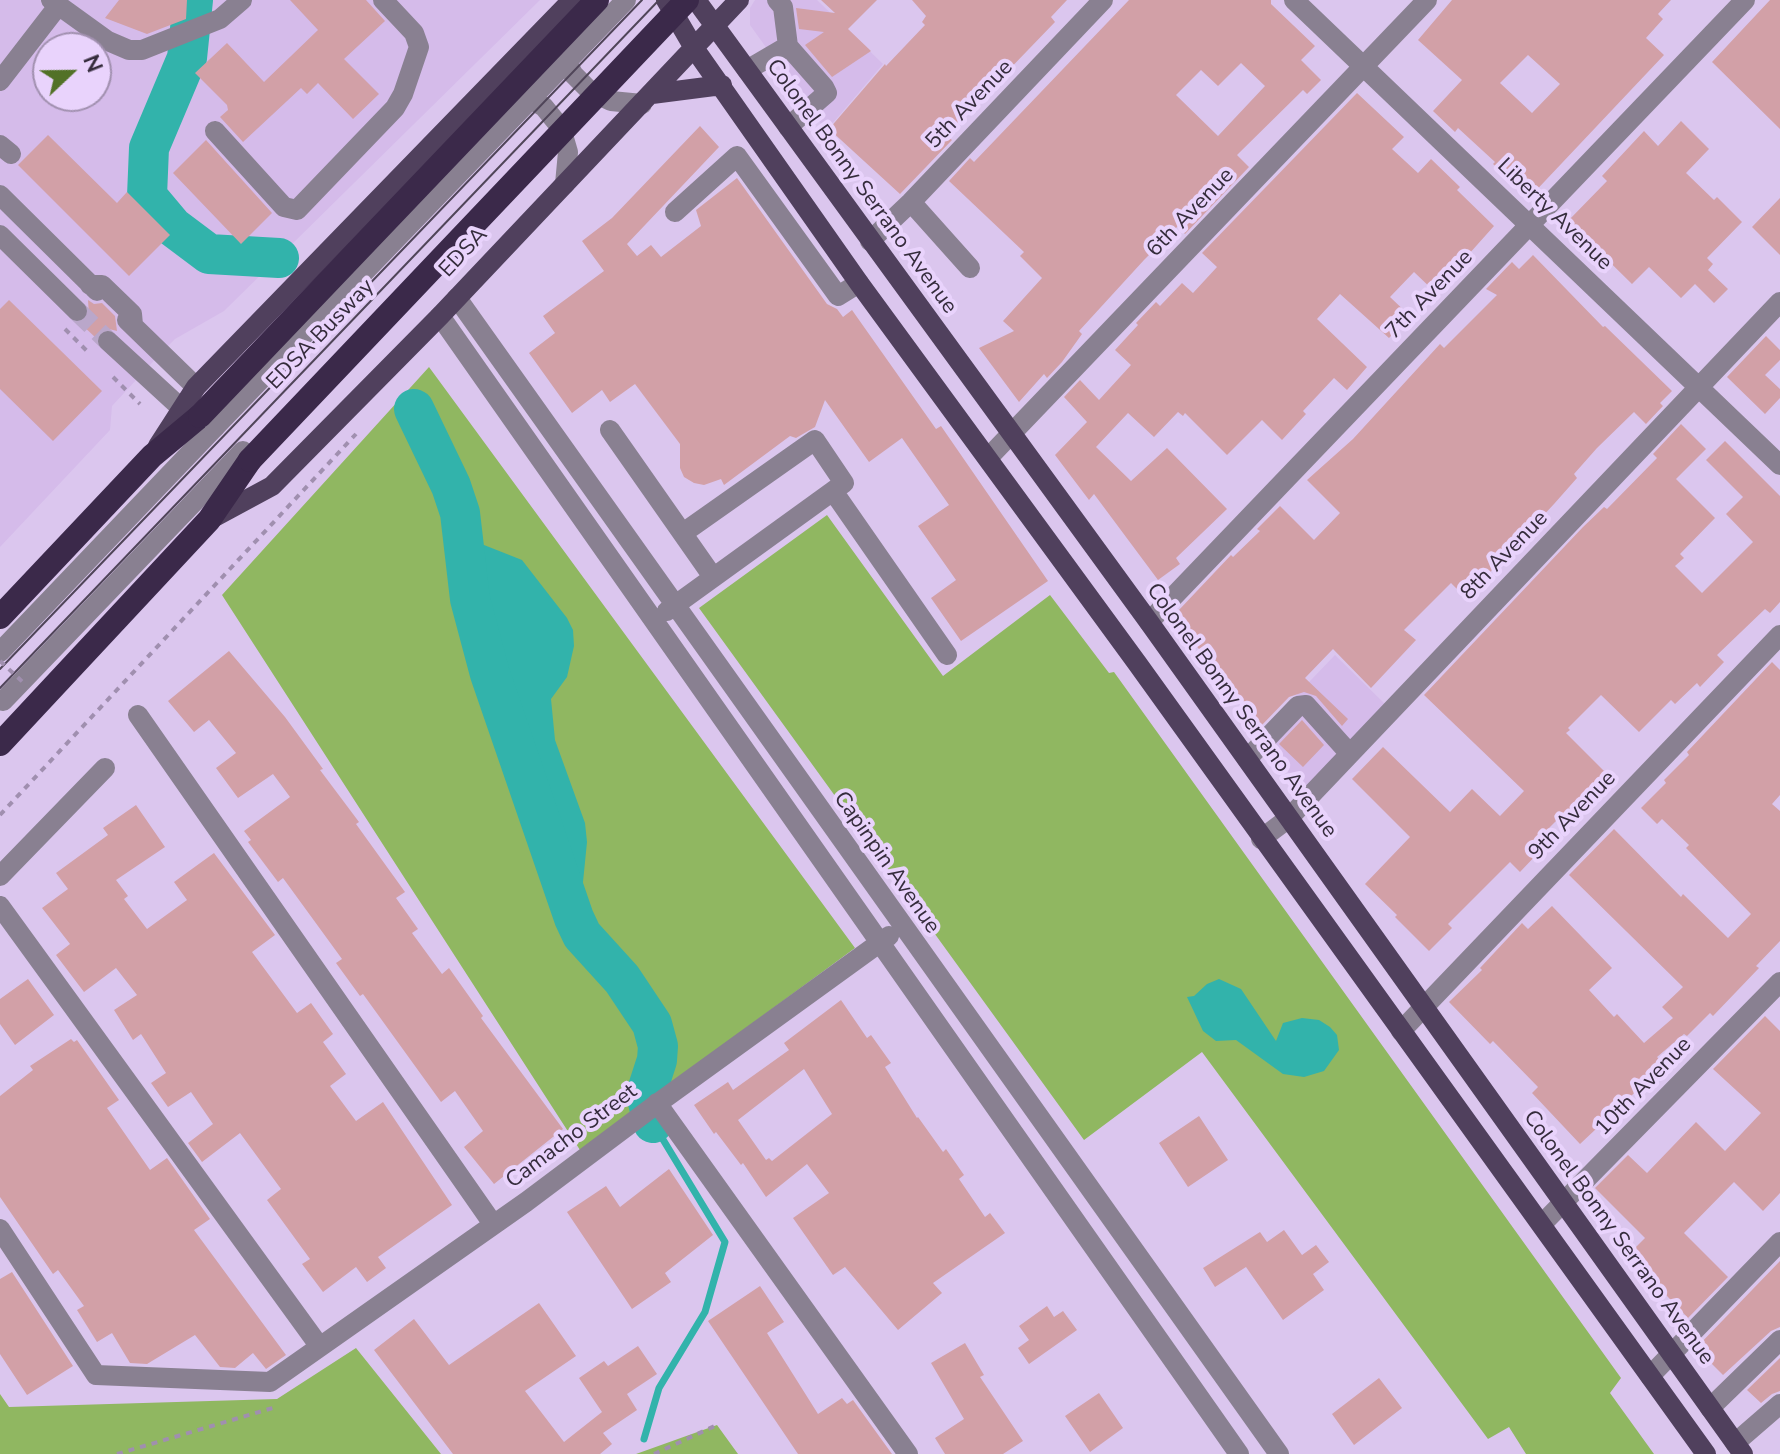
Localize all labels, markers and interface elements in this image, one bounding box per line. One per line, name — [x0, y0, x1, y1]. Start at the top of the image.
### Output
north arrow — [32, 32, 112, 112]
text: N — [75, 51, 109, 77]
street label: Colonel Bonny Serrano Avenue — [760, 55, 962, 319]
street label: 5th Avenue — [921, 55, 1019, 155]
street label: Liberty Avenue — [1491, 154, 1617, 276]
street label: 6th Avenue — [1142, 163, 1240, 263]
street label: EDSA — [434, 223, 494, 283]
street label: 7th Avenue — [1381, 245, 1479, 345]
street label: EDSA Busway — [262, 274, 380, 396]
street label: 8th Avenue — [1456, 506, 1554, 606]
street label: Colonel Bonny Serrano Avenue — [1140, 579, 1342, 843]
street label: 9th Avenue — [1524, 766, 1622, 866]
street label: Capinpin Avenue — [827, 787, 945, 939]
street label: 10th Avenue — [1590, 1032, 1698, 1142]
street label: Camacho Street — [501, 1079, 643, 1195]
street label: Colonel Bonny Serrano Avenue — [1517, 1106, 1719, 1370]

